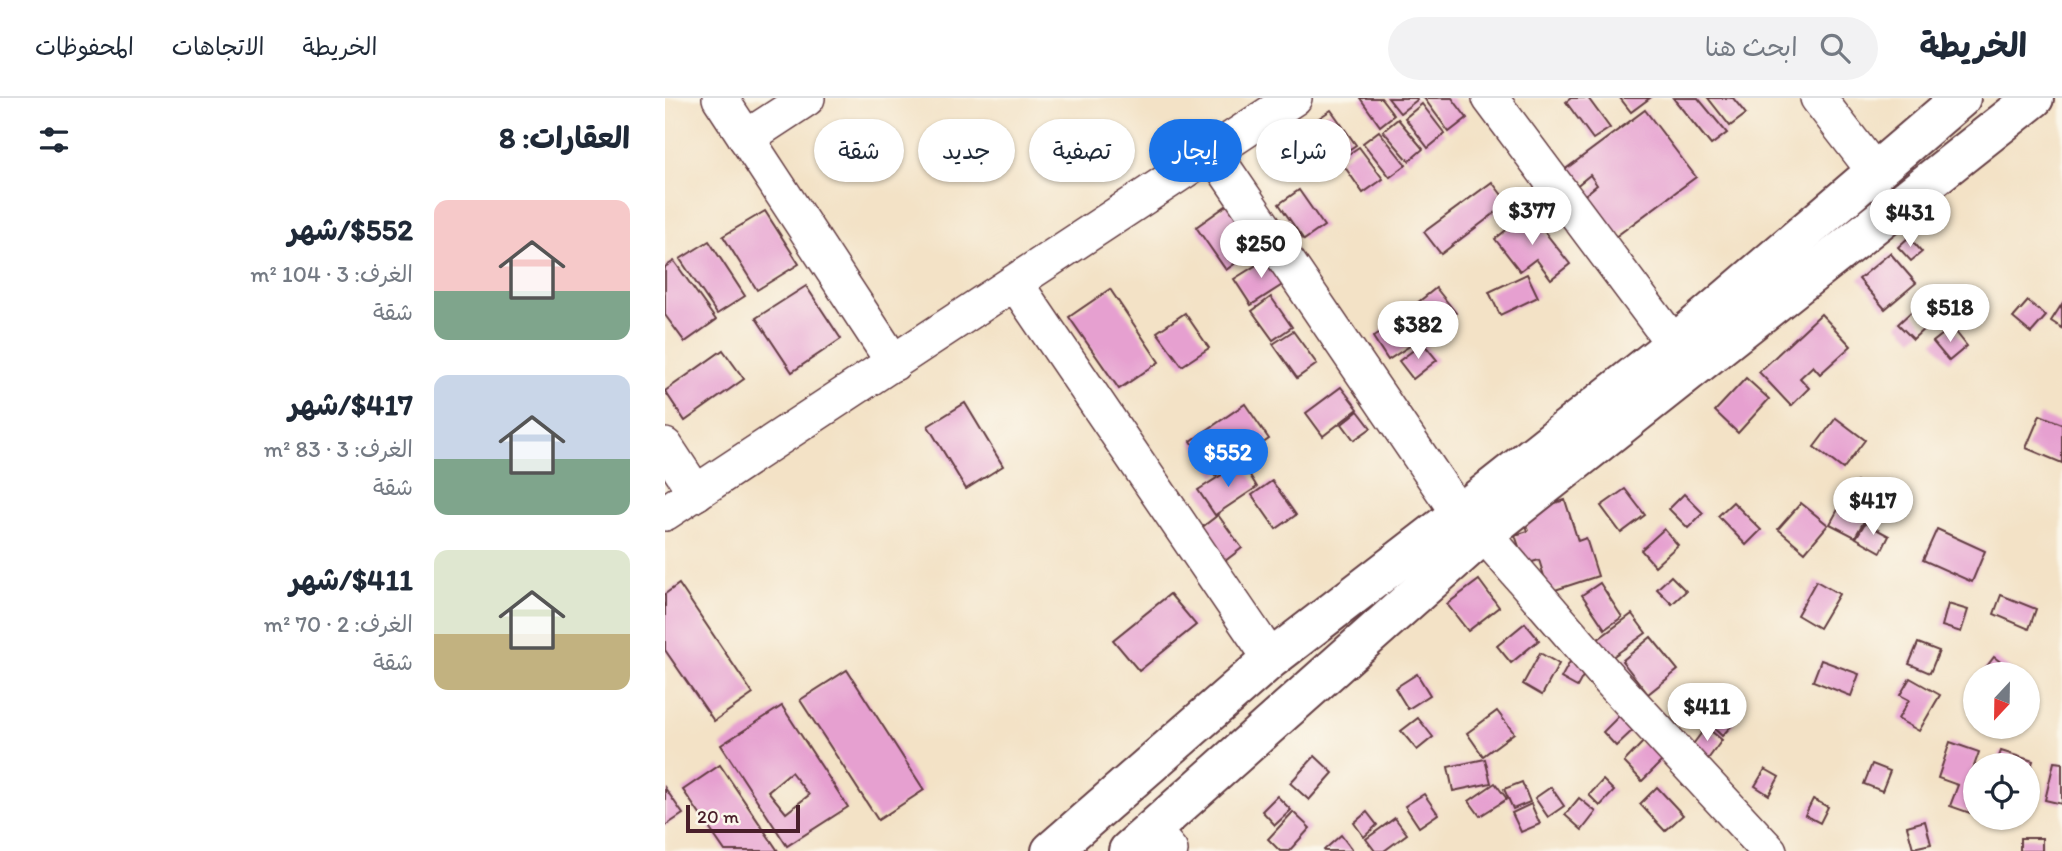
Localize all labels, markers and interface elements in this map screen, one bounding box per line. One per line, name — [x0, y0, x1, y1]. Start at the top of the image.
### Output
search box — [1388, 17, 1878, 80]
text: الخريطة — [1920, 26, 2027, 65]
icon: search — [1816, 29, 1854, 67]
text: ابحث هنا — [1705, 31, 1798, 63]
text: المحفوظات — [35, 32, 134, 61]
text: الاتجاهات — [172, 32, 265, 61]
text: الخريطة — [303, 32, 377, 61]
text: العقارات: 8 — [499, 119, 630, 156]
chip: شقة — [814, 119, 904, 182]
chip: جديد — [918, 119, 1015, 182]
chip: تصفية — [1029, 119, 1135, 182]
chip: إيجار — [1149, 119, 1242, 182]
chip: شراء — [1256, 119, 1351, 182]
icon: filters — [35, 121, 73, 159]
pin: $377 — [1491, 188, 1573, 247]
pin: $431 — [1869, 190, 1951, 249]
text: $377 — [1508, 196, 1556, 224]
text: $431 — [1886, 198, 1934, 226]
text: $552/شهر — [288, 211, 413, 248]
pin: $250 — [1220, 220, 1302, 280]
icon: home — [490, 228, 574, 312]
text: $250 — [1236, 229, 1286, 257]
text: الغرف: 3 · 104 m² — [250, 260, 413, 288]
pin: $518 — [1909, 285, 1991, 344]
text: $518 — [1926, 293, 1974, 321]
text: شقة — [373, 298, 413, 326]
pin: $382 — [1377, 302, 1459, 361]
text: $382 — [1394, 310, 1442, 338]
text: $417/شهر — [288, 386, 413, 423]
icon: home — [490, 403, 574, 487]
pin: $552 — [1187, 430, 1269, 489]
text: الغرف: 3 · 83 m² — [264, 435, 413, 463]
text: $552 — [1204, 438, 1252, 466]
text: شقة — [373, 473, 413, 501]
pin: $417 — [1832, 478, 1914, 537]
text: $417 — [1849, 486, 1897, 514]
text: $411/شهر — [289, 561, 413, 598]
icon: home — [490, 578, 574, 662]
text: الغرف: 2 · 70 m² — [264, 610, 413, 638]
text: شقة — [373, 648, 413, 676]
north arrow — [1963, 662, 2041, 738]
map controls — [1963, 662, 2040, 830]
pin: $411 — [1666, 684, 1748, 743]
text: $411 — [1684, 692, 1730, 720]
button: locate — [1963, 753, 2040, 830]
scale bar — [686, 802, 800, 834]
text: 20 m — [697, 805, 739, 828]

